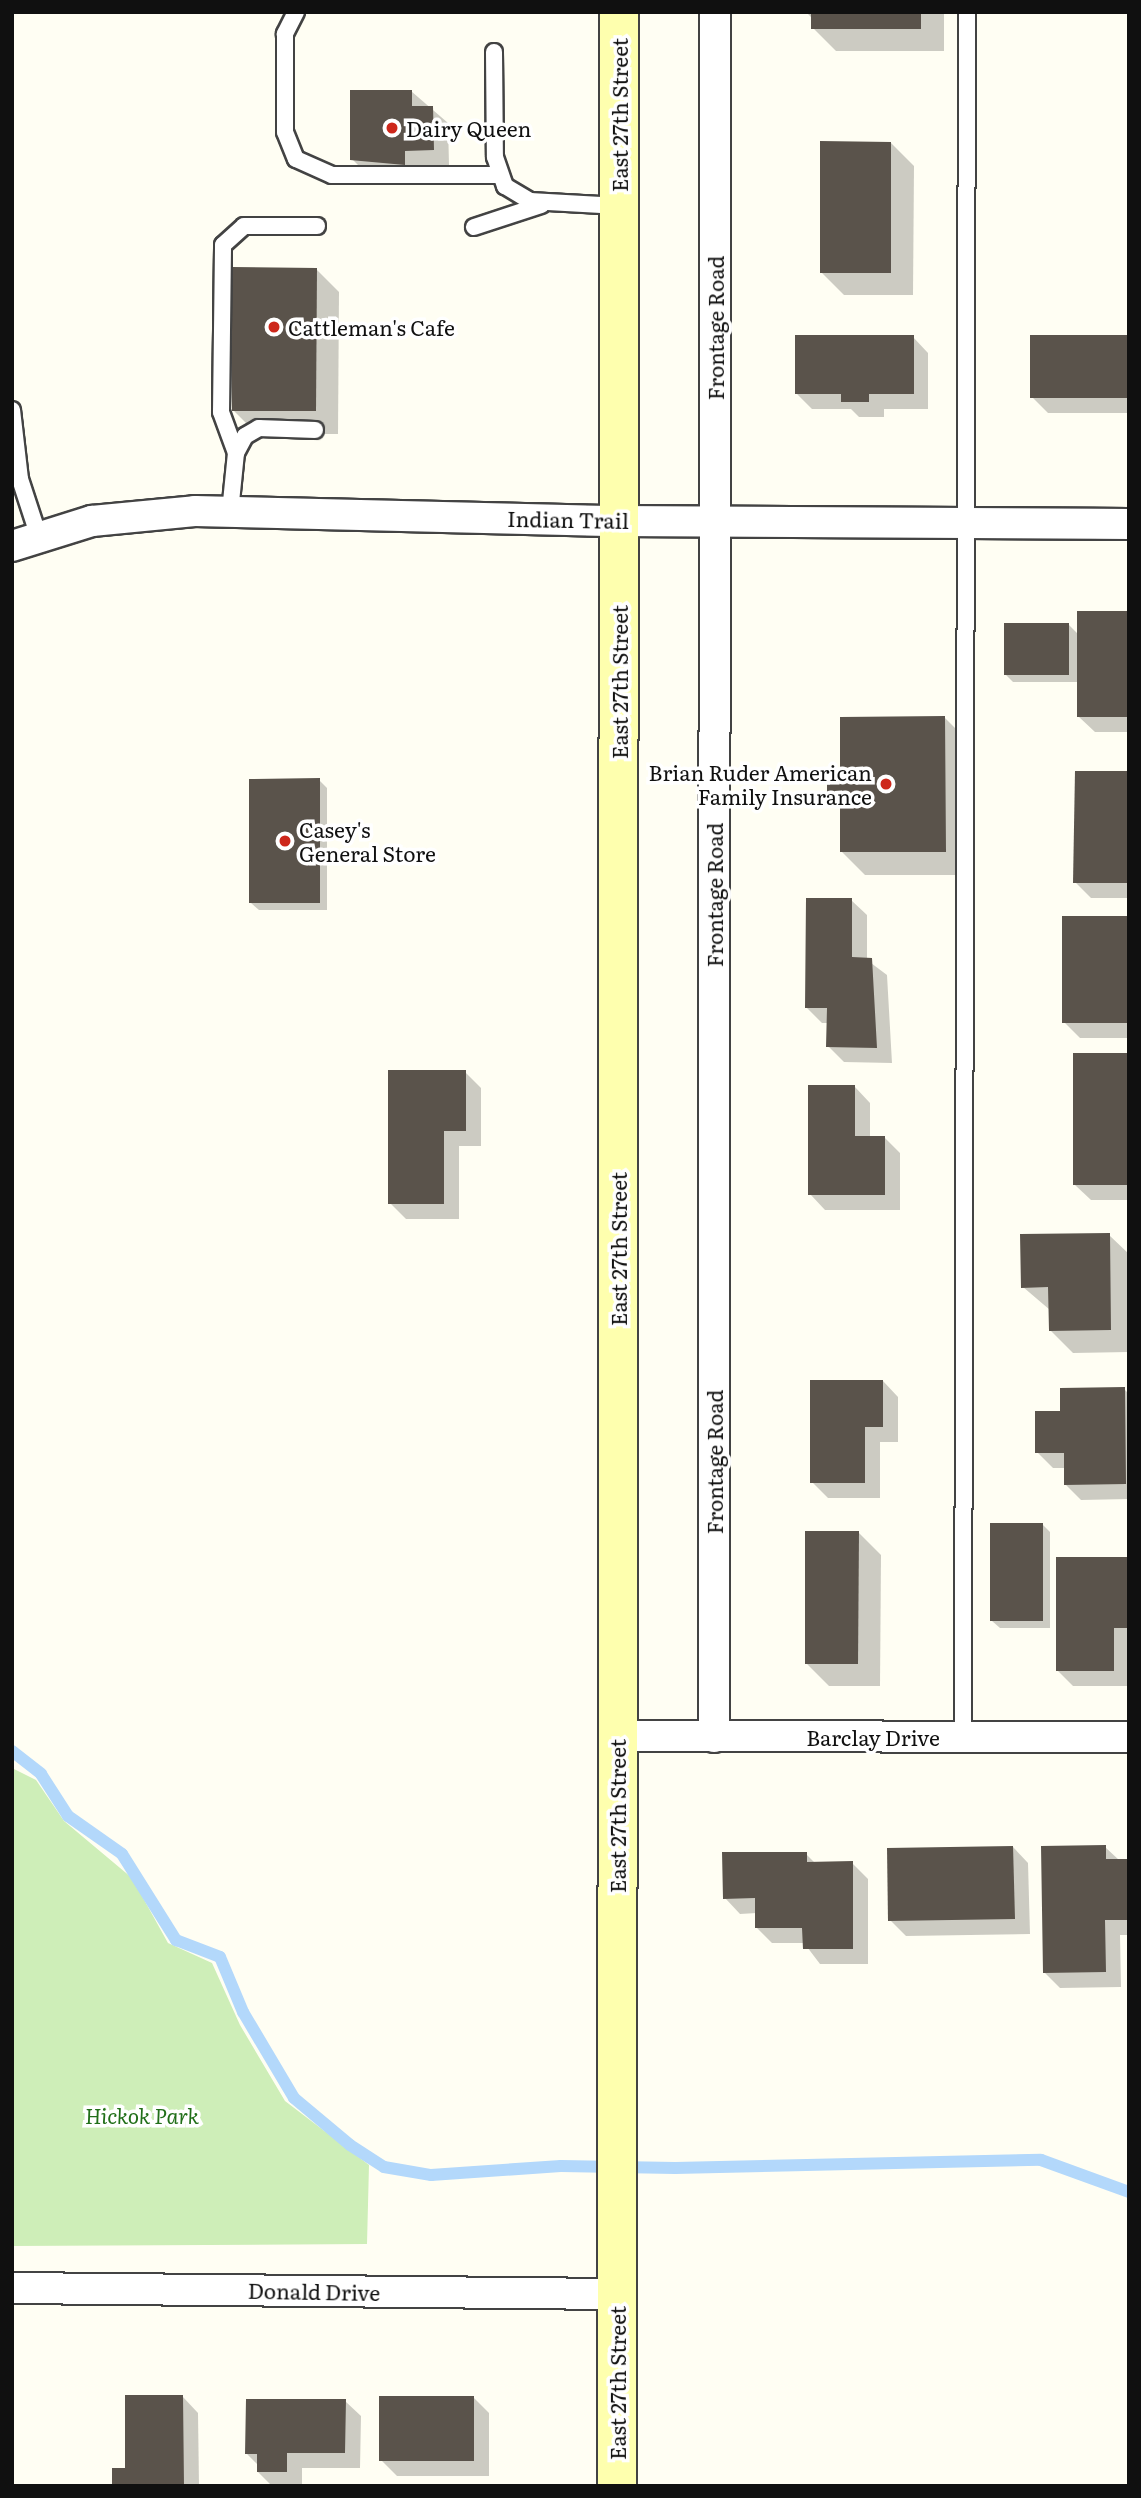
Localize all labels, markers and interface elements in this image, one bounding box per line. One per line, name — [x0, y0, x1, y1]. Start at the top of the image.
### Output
street label: East 27th Street — [606, 38, 632, 192]
place label: Dairy Queen — [406, 115, 531, 141]
marker: Dairy Queen — [384, 120, 400, 136]
street label: Frontage Road — [702, 256, 728, 400]
place label: Cattleman's Cafe — [288, 314, 455, 340]
marker: Cattleman's Cafe — [266, 319, 282, 335]
street label: Indian Trail — [507, 505, 629, 533]
street label: East 27th Street — [606, 605, 632, 759]
place label: Brian Ruder American Family Insurance — [649, 759, 872, 809]
marker: Brian Ruder American Family Insurance — [878, 776, 894, 792]
place label: Casey's General Store — [299, 816, 436, 866]
street label: Frontage Road — [701, 823, 727, 967]
marker: Casey's General Store — [277, 833, 293, 849]
street label: East 27th Street — [605, 1172, 631, 1326]
street label: Frontage Road — [701, 1390, 727, 1534]
street label: Barclay Drive — [806, 1724, 940, 1750]
street label: East 27th Street — [604, 1739, 630, 1893]
park label: Hickok Park — [85, 2102, 199, 2128]
street label: Donald Drive — [248, 2277, 380, 2305]
street label: East 27th Street — [604, 2306, 630, 2460]

